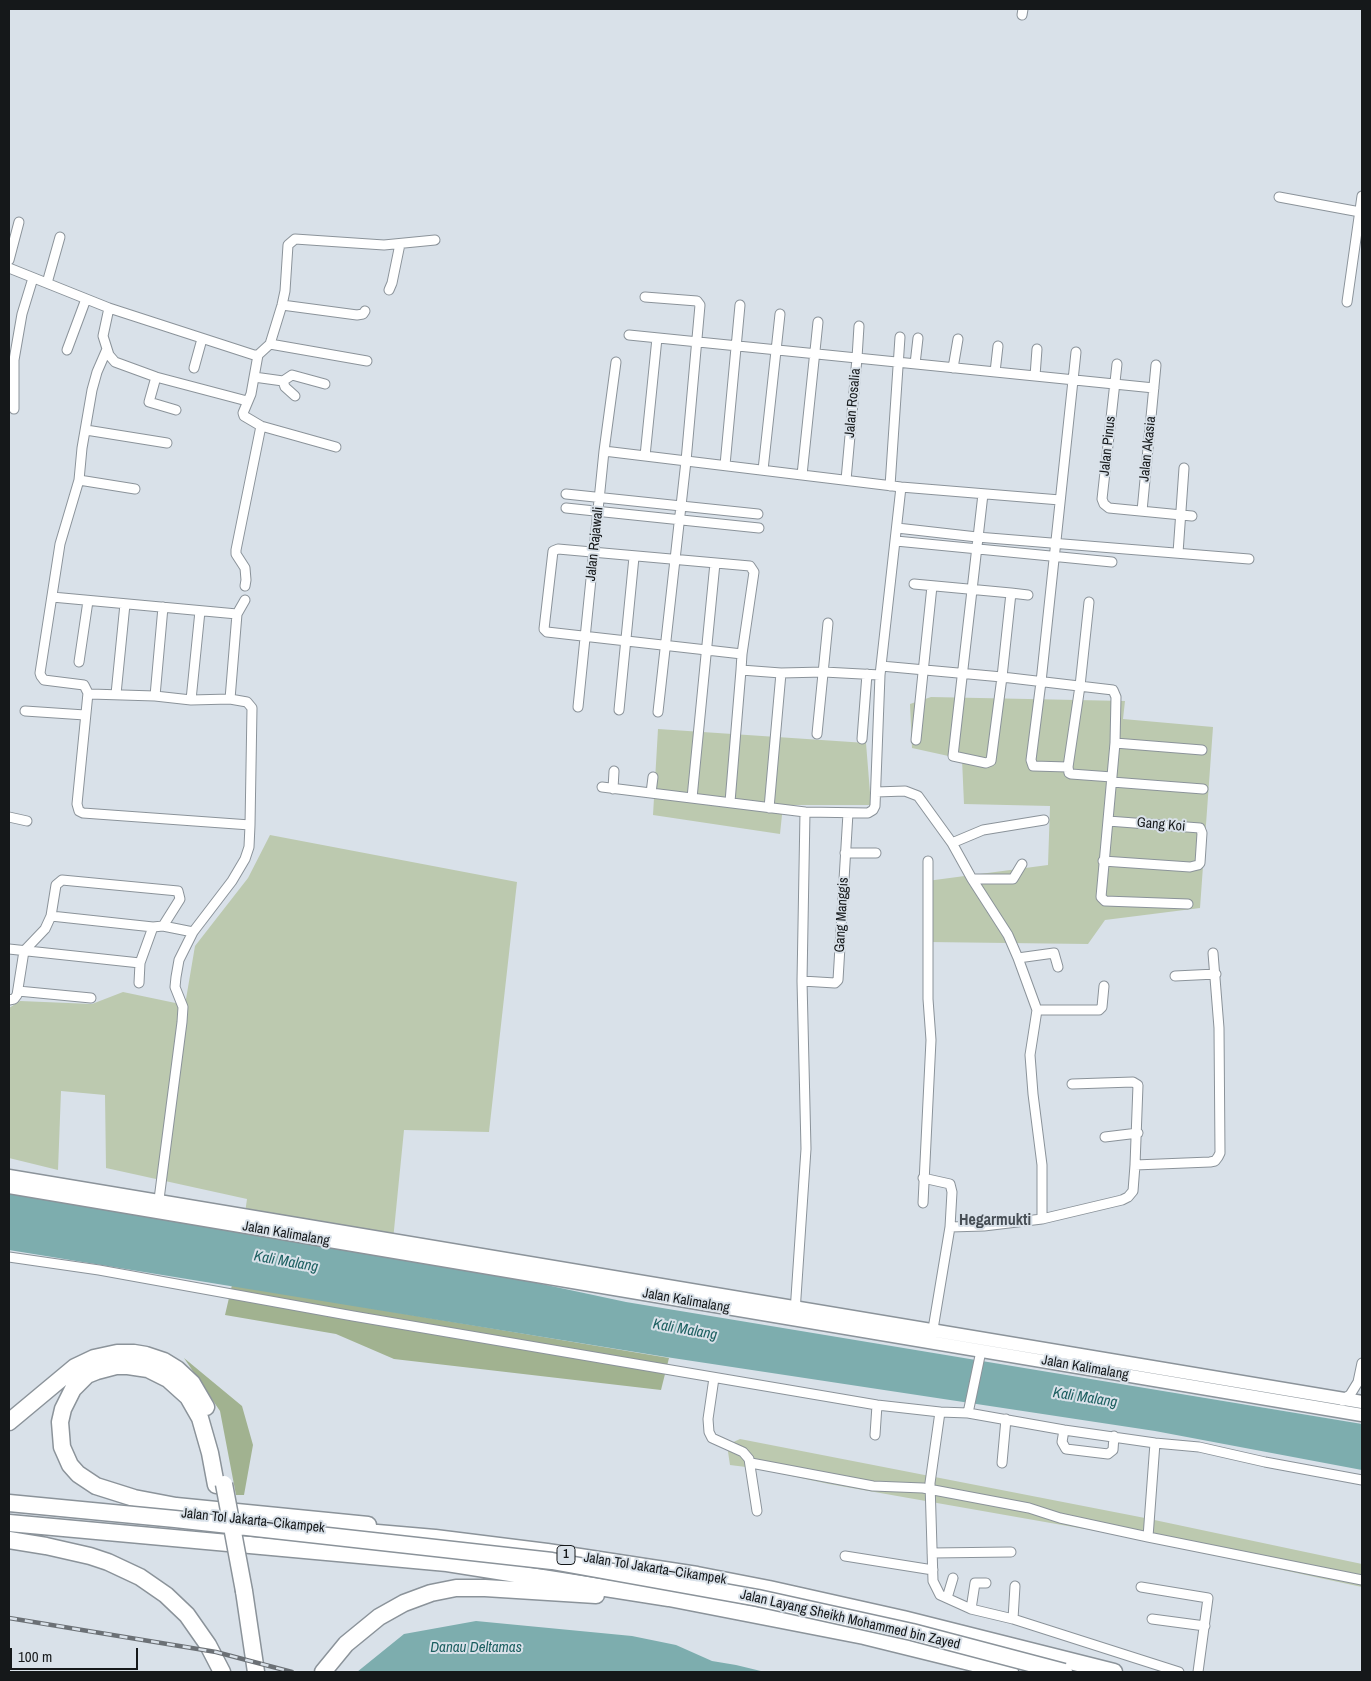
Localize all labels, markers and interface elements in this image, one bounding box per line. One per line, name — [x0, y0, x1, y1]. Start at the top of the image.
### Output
street label: Jalan Rosalia — [842, 368, 864, 438]
street label: Jalan Pinus — [1097, 415, 1119, 477]
street label: Jalan Akasia — [1136, 415, 1160, 483]
street label: Jalan Rajawali — [583, 506, 607, 582]
street label: Gang Koi — [1136, 815, 1186, 835]
street label: Gang Manggis — [832, 877, 852, 953]
district label: Hegarmukti — [959, 1211, 1031, 1231]
street label: Jalan Kalimalang — [241, 1218, 331, 1250]
water label: Kali Malang — [252, 1247, 320, 1277]
street label: Jalan Kalimalang — [641, 1285, 731, 1317]
water label: Kali Malang — [651, 1315, 719, 1345]
street label: Jalan Kalimalang — [1040, 1352, 1130, 1384]
water label: Kali Malang — [1052, 1384, 1118, 1412]
street label: Jalan Tol Jakarta–Cikampek — [180, 1505, 326, 1537]
road number: 1 — [557, 1546, 575, 1564]
street label: Jalan Tol Jakarta–Cikampek — [582, 1549, 728, 1589]
street label: Jalan Layang Sheikh Mohammed bin Zayed — [738, 1586, 962, 1654]
scale bar — [12, 1638, 140, 1670]
water label: Danau Deltamas — [430, 1639, 522, 1657]
text: 100 m — [18, 1646, 52, 1667]

